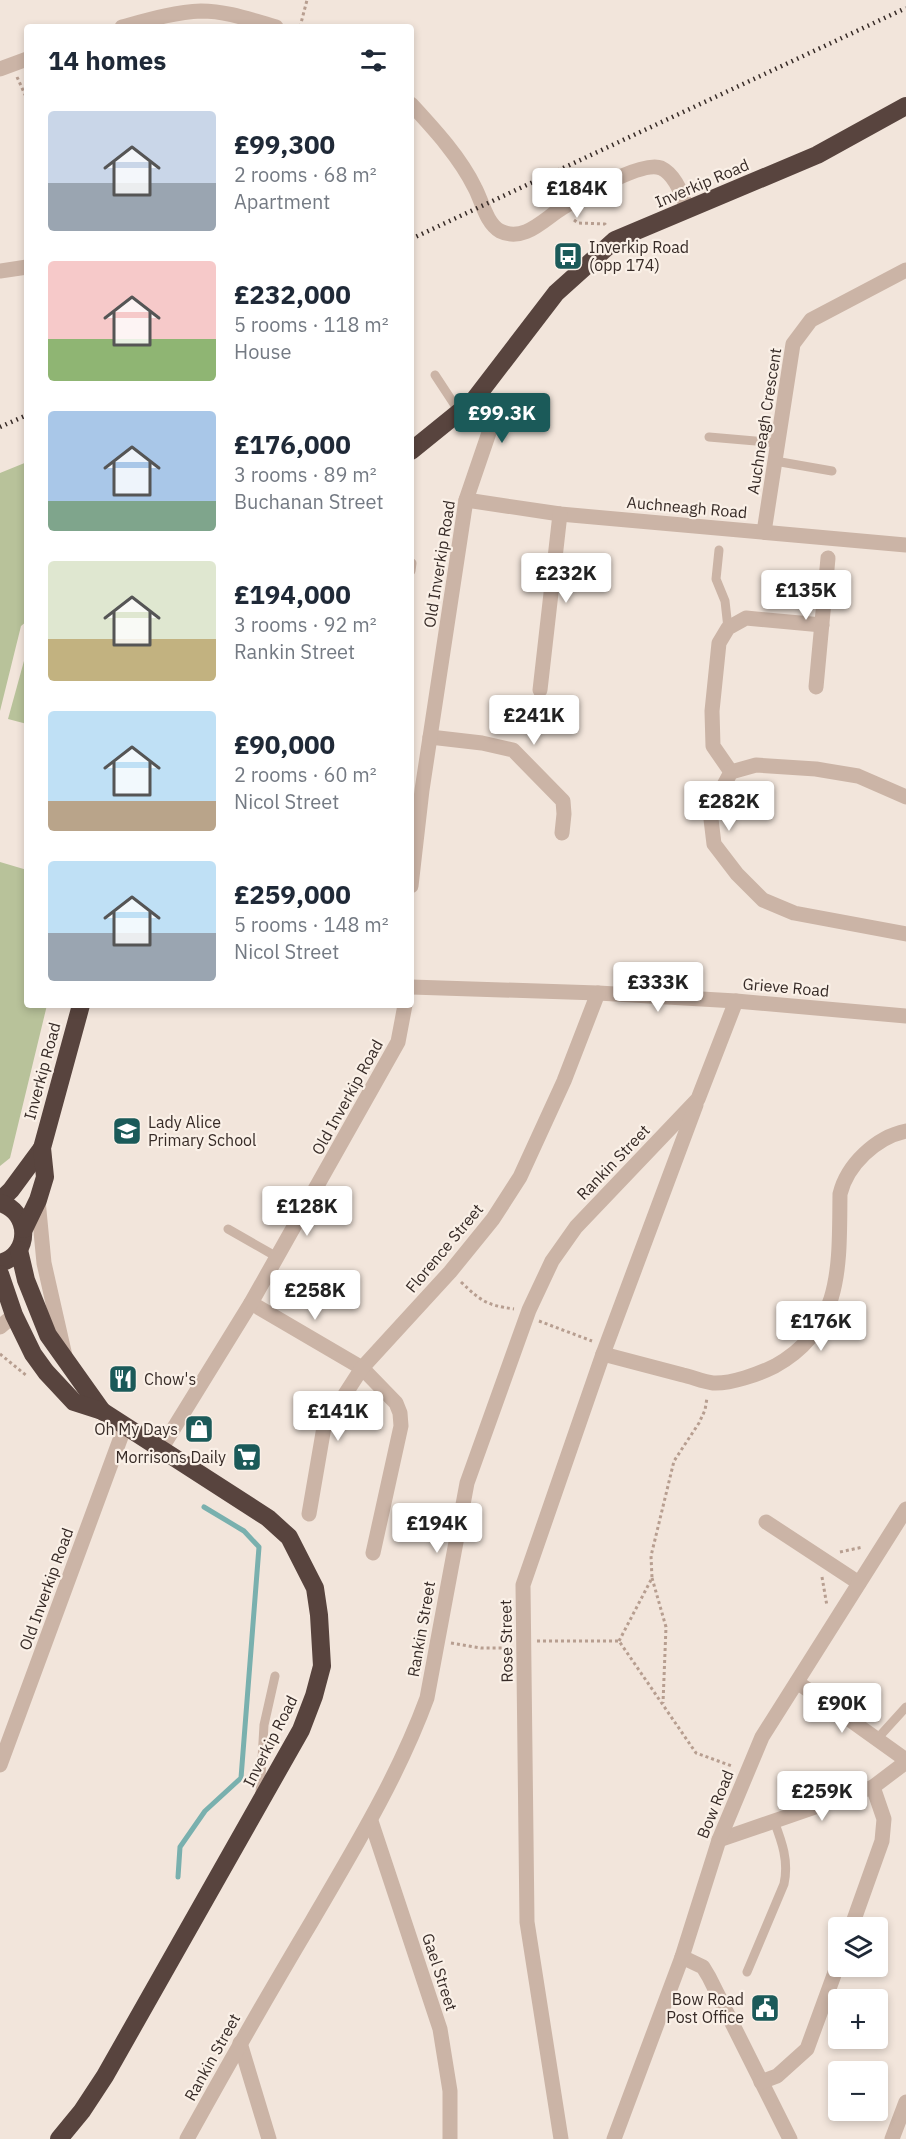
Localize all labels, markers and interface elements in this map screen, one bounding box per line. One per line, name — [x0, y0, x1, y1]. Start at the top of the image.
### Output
text: 14 homes — [48, 43, 166, 77]
icon: filters — [357, 44, 390, 77]
text: £99,300 — [234, 127, 335, 161]
icon: home — [96, 135, 168, 207]
street label: Inverkip Road — [652, 154, 752, 212]
text: 2 rooms · 68 m² — [234, 161, 377, 188]
pin: £184K — [535, 168, 619, 219]
text: £184K — [546, 174, 608, 201]
text: Apartment — [234, 188, 330, 215]
place label: Inverkip Road (opp 174) — [589, 237, 689, 275]
bus stop icon: Inverkip Road (opp 174) — [552, 240, 584, 272]
text: £232,000 — [234, 277, 351, 311]
icon: home — [96, 285, 168, 357]
text: 5 rooms · 118 m² — [234, 311, 389, 338]
text: House — [234, 338, 291, 365]
street label: Auchneagh Crescent — [743, 346, 785, 496]
pin: £99.3K — [453, 393, 551, 444]
text: £99.3K — [468, 399, 536, 426]
text: £176,000 — [234, 427, 351, 461]
icon: home — [96, 435, 168, 507]
text: 3 rooms · 89 m² — [234, 461, 377, 488]
text: Buchanan Street — [234, 488, 384, 515]
street label: Auchneagh Road — [626, 492, 748, 522]
street label: Old Inverkip Road — [419, 499, 459, 629]
pin: £232K — [524, 553, 608, 604]
text: £232K — [535, 559, 597, 586]
pin: £135K — [764, 570, 848, 621]
text: £135K — [775, 576, 837, 603]
text: £194,000 — [234, 577, 351, 611]
icon: home — [96, 585, 168, 657]
text: 3 rooms · 92 m² — [234, 611, 377, 638]
text: Rankin Street — [234, 638, 355, 665]
pin: £241K — [492, 695, 576, 746]
text: £241K — [503, 701, 565, 728]
text: £90,000 — [234, 727, 335, 761]
icon: home — [96, 735, 168, 807]
text: 2 rooms · 60 m² — [234, 761, 377, 788]
pin: £282K — [687, 781, 771, 832]
text: £282K — [698, 787, 760, 814]
text: Nicol Street — [234, 788, 339, 815]
text: £259,000 — [234, 877, 351, 911]
icon: home — [96, 885, 168, 957]
text: 5 rooms · 148 m² — [234, 911, 389, 938]
text: Nicol Street — [234, 938, 339, 965]
pin: £333K — [616, 962, 700, 1013]
text: £333K — [627, 968, 689, 995]
street label: Grieve Road — [742, 973, 830, 1001]
street label: Inverkip Road — [19, 1020, 65, 1122]
street label: Old Inverkip Road — [307, 1036, 387, 1158]
place label: Lady Alice Primary School — [148, 1112, 256, 1150]
school or university icon: Lady Alice Primary School — [111, 1115, 143, 1147]
street label: Rankin Street — [572, 1120, 654, 1204]
pin: £128K — [265, 1186, 349, 1237]
text: £128K — [276, 1192, 338, 1219]
street label: Florence Street — [401, 1199, 487, 1297]
pin: £258K — [273, 1270, 357, 1321]
text: £258K — [284, 1276, 346, 1303]
pin: £176K — [779, 1301, 863, 1352]
text: £176K — [790, 1307, 852, 1334]
restaurant icon: Chow's — [107, 1363, 139, 1395]
place label: Chow's — [144, 1369, 196, 1389]
pin: £141K — [296, 1391, 380, 1442]
text: £141K — [307, 1397, 369, 1424]
shop icon: Oh My Days — [183, 1413, 215, 1445]
place label: Oh My Days — [94, 1419, 178, 1439]
supermarket icon: Morrisons Daily — [231, 1441, 263, 1473]
place label: Morrisons Daily — [115, 1447, 226, 1467]
pin: £194K — [395, 1503, 479, 1554]
text: £194K — [406, 1509, 468, 1536]
street label: Old Inverkip Road — [15, 1525, 77, 1653]
street label: Rankin Street — [403, 1580, 439, 1678]
street label: Rose Street — [495, 1599, 517, 1683]
pin: £90K — [806, 1683, 878, 1734]
text: £90K — [817, 1689, 867, 1716]
street label: Inverkip Road — [238, 1692, 302, 1790]
street label: Bow Road — [692, 1767, 738, 1841]
pin: £259K — [780, 1771, 864, 1822]
text: £259K — [791, 1777, 853, 1804]
map controls — [828, 1917, 888, 2121]
button: layers — [828, 1917, 888, 1977]
street label: Gael Street — [418, 1931, 462, 2013]
place label: Bow Road Post Office — [666, 1989, 744, 2027]
button: + — [828, 1989, 888, 2049]
public building icon: Bow Road Post Office — [749, 1992, 781, 2024]
street label: Rankin Street — [180, 2010, 244, 2104]
button: − — [828, 2061, 888, 2121]

